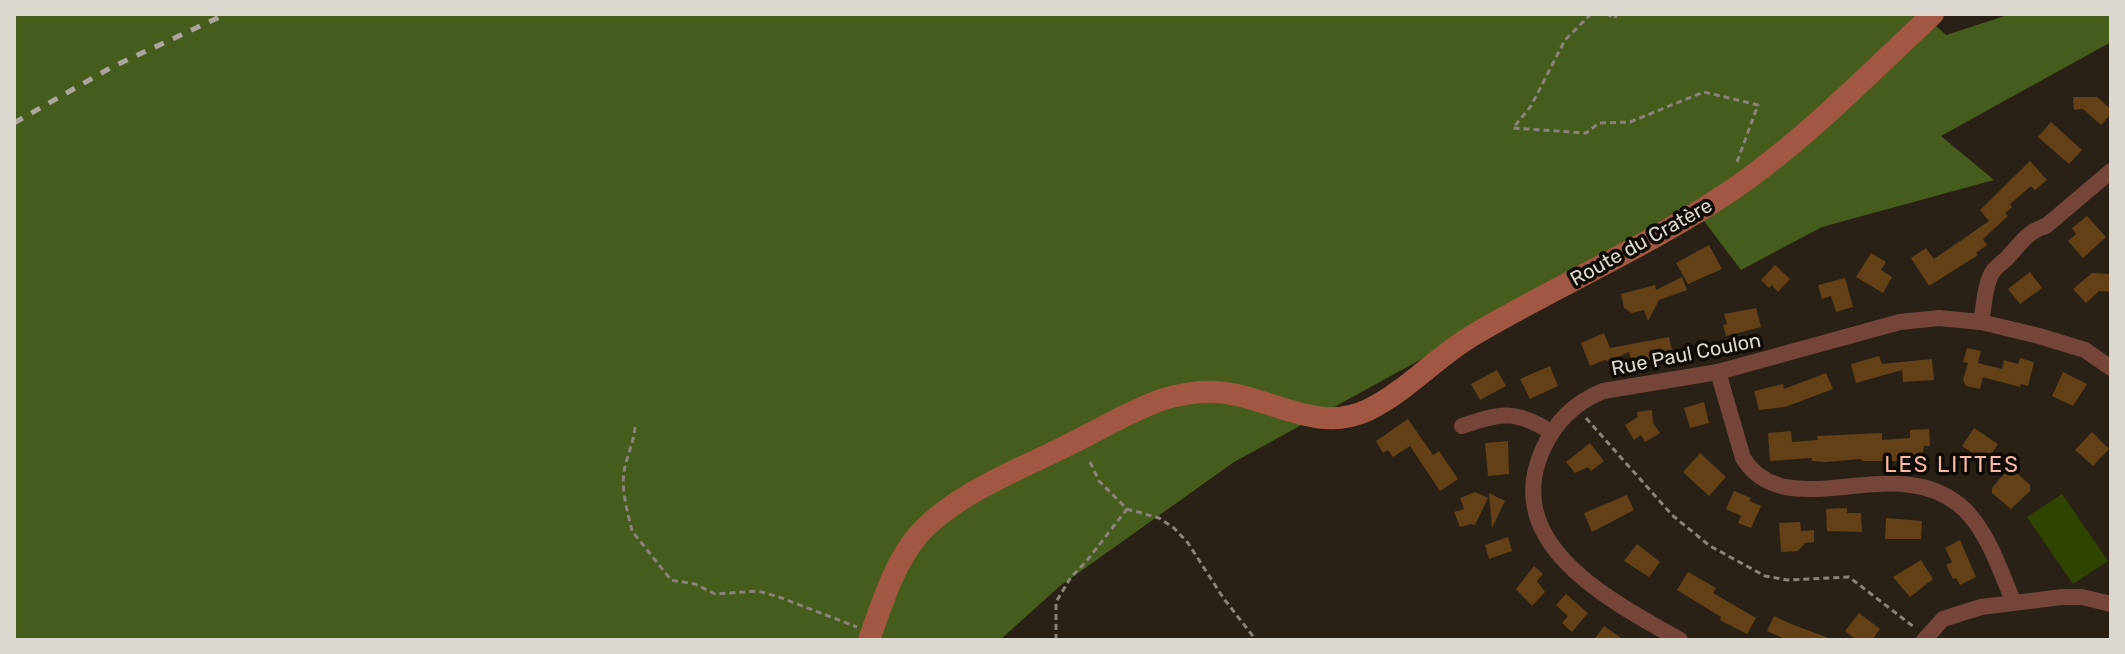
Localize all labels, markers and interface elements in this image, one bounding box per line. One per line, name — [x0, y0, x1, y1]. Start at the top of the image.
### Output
street label: Route du Cratère — [1566, 193, 1716, 291]
street label: Rue Paul Coulon — [1609, 328, 1763, 380]
district label: LES LITTES — [1884, 451, 2020, 478]

